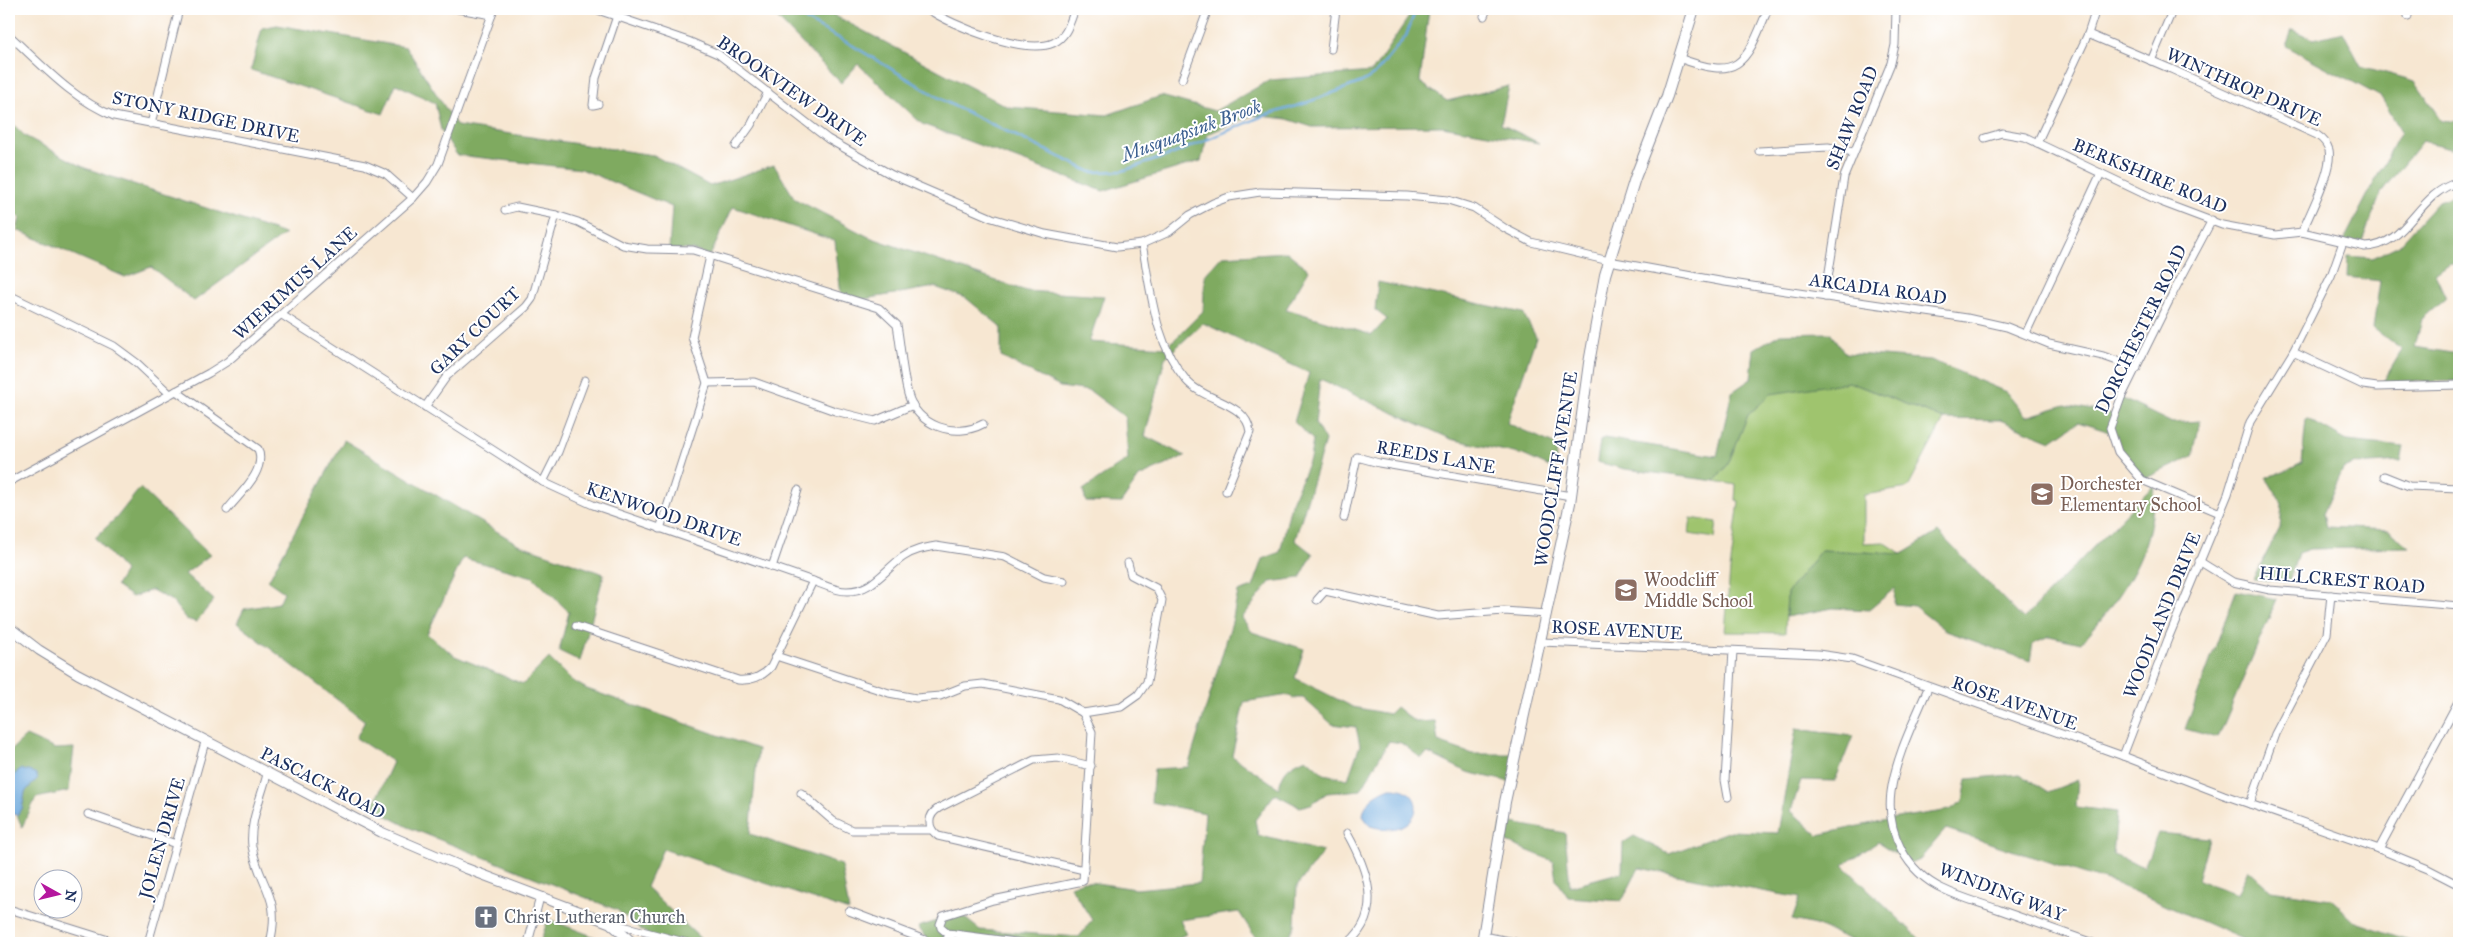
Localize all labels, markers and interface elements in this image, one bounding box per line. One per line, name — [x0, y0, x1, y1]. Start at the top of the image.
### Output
street label: BROOKVIEW DRIVE — [713, 31, 871, 151]
street label: WINTHROP DRIVE — [2163, 43, 2325, 131]
street label: SHAW ROAD — [1821, 63, 1883, 173]
street label: STONY RIDGE DRIVE — [110, 86, 302, 148]
water label: Musquapsink Brook — [1116, 94, 1265, 168]
street label: BERKSHIRE ROAD — [2070, 134, 2230, 218]
street label: WIERIMUS LANE — [229, 222, 362, 344]
street label: DORCHESTER ROAD — [2091, 241, 2191, 417]
street label: ARCADIA ROAD — [1807, 268, 1948, 310]
street label: GARY COURT — [425, 282, 525, 380]
street label: WOODCLIFF AVENUE — [1530, 370, 1582, 568]
street label: REEDS LANE — [1375, 436, 1498, 478]
place label: Dorchester Elementary School — [2060, 473, 2202, 516]
street label: KENWOOD DRIVE — [583, 477, 745, 551]
school or university icon: Dorchester Elementary School — [2029, 481, 2055, 507]
street label: WOODLAND DRIVE — [2119, 529, 2205, 701]
street label: HILLCREST ROAD — [2258, 562, 2426, 598]
place label: Woodcliff Middle School — [1644, 569, 1753, 612]
school or university icon: Woodcliff Middle School — [1613, 577, 1639, 603]
street label: ROSE AVENUE — [1551, 616, 1683, 644]
street label: ROSE AVENUE — [1949, 671, 2081, 735]
street label: PASCACK ROAD — [257, 742, 389, 824]
street label: JOLEN DRIVE — [134, 774, 191, 904]
street label: WINDING WAY — [1936, 858, 2069, 926]
north arrow — [32, 870, 82, 920]
text: N — [61, 889, 80, 903]
church icon: Christ Lutheran Church — [473, 904, 499, 930]
place label: Christ Lutheran Church — [504, 906, 686, 928]

